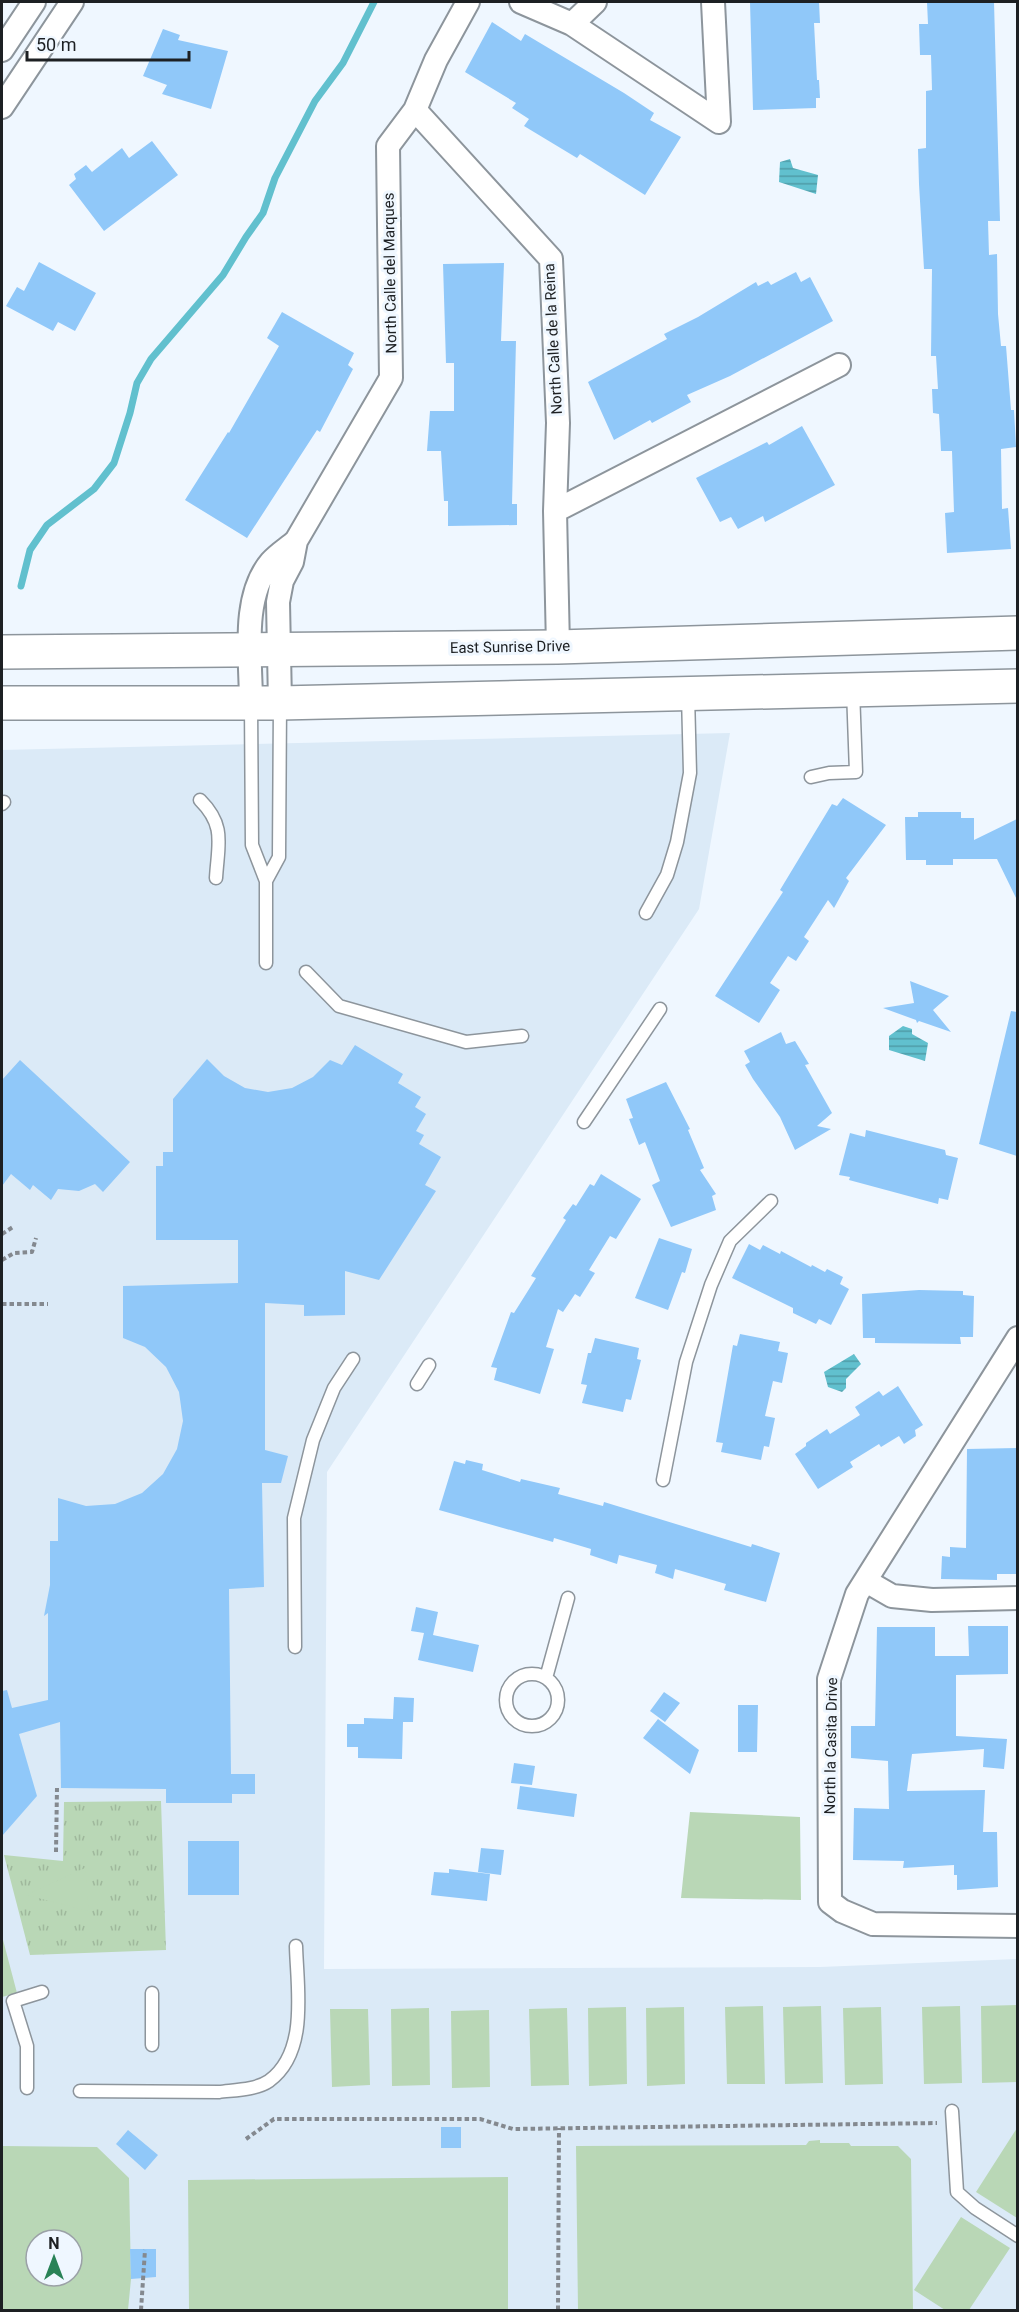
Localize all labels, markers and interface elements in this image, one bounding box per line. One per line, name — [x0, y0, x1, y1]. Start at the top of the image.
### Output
scale bar — [27, 24, 189, 62]
text: 50 m — [36, 34, 76, 55]
street label: North Calle del Marques — [380, 192, 400, 354]
street label: North Calle de la Reina — [540, 263, 566, 415]
street label: East Sunrise Drive — [450, 637, 570, 657]
street label: North la Casita Drive — [821, 1677, 841, 1815]
north arrow — [24, 2228, 84, 2288]
text: N — [48, 2234, 60, 2253]

